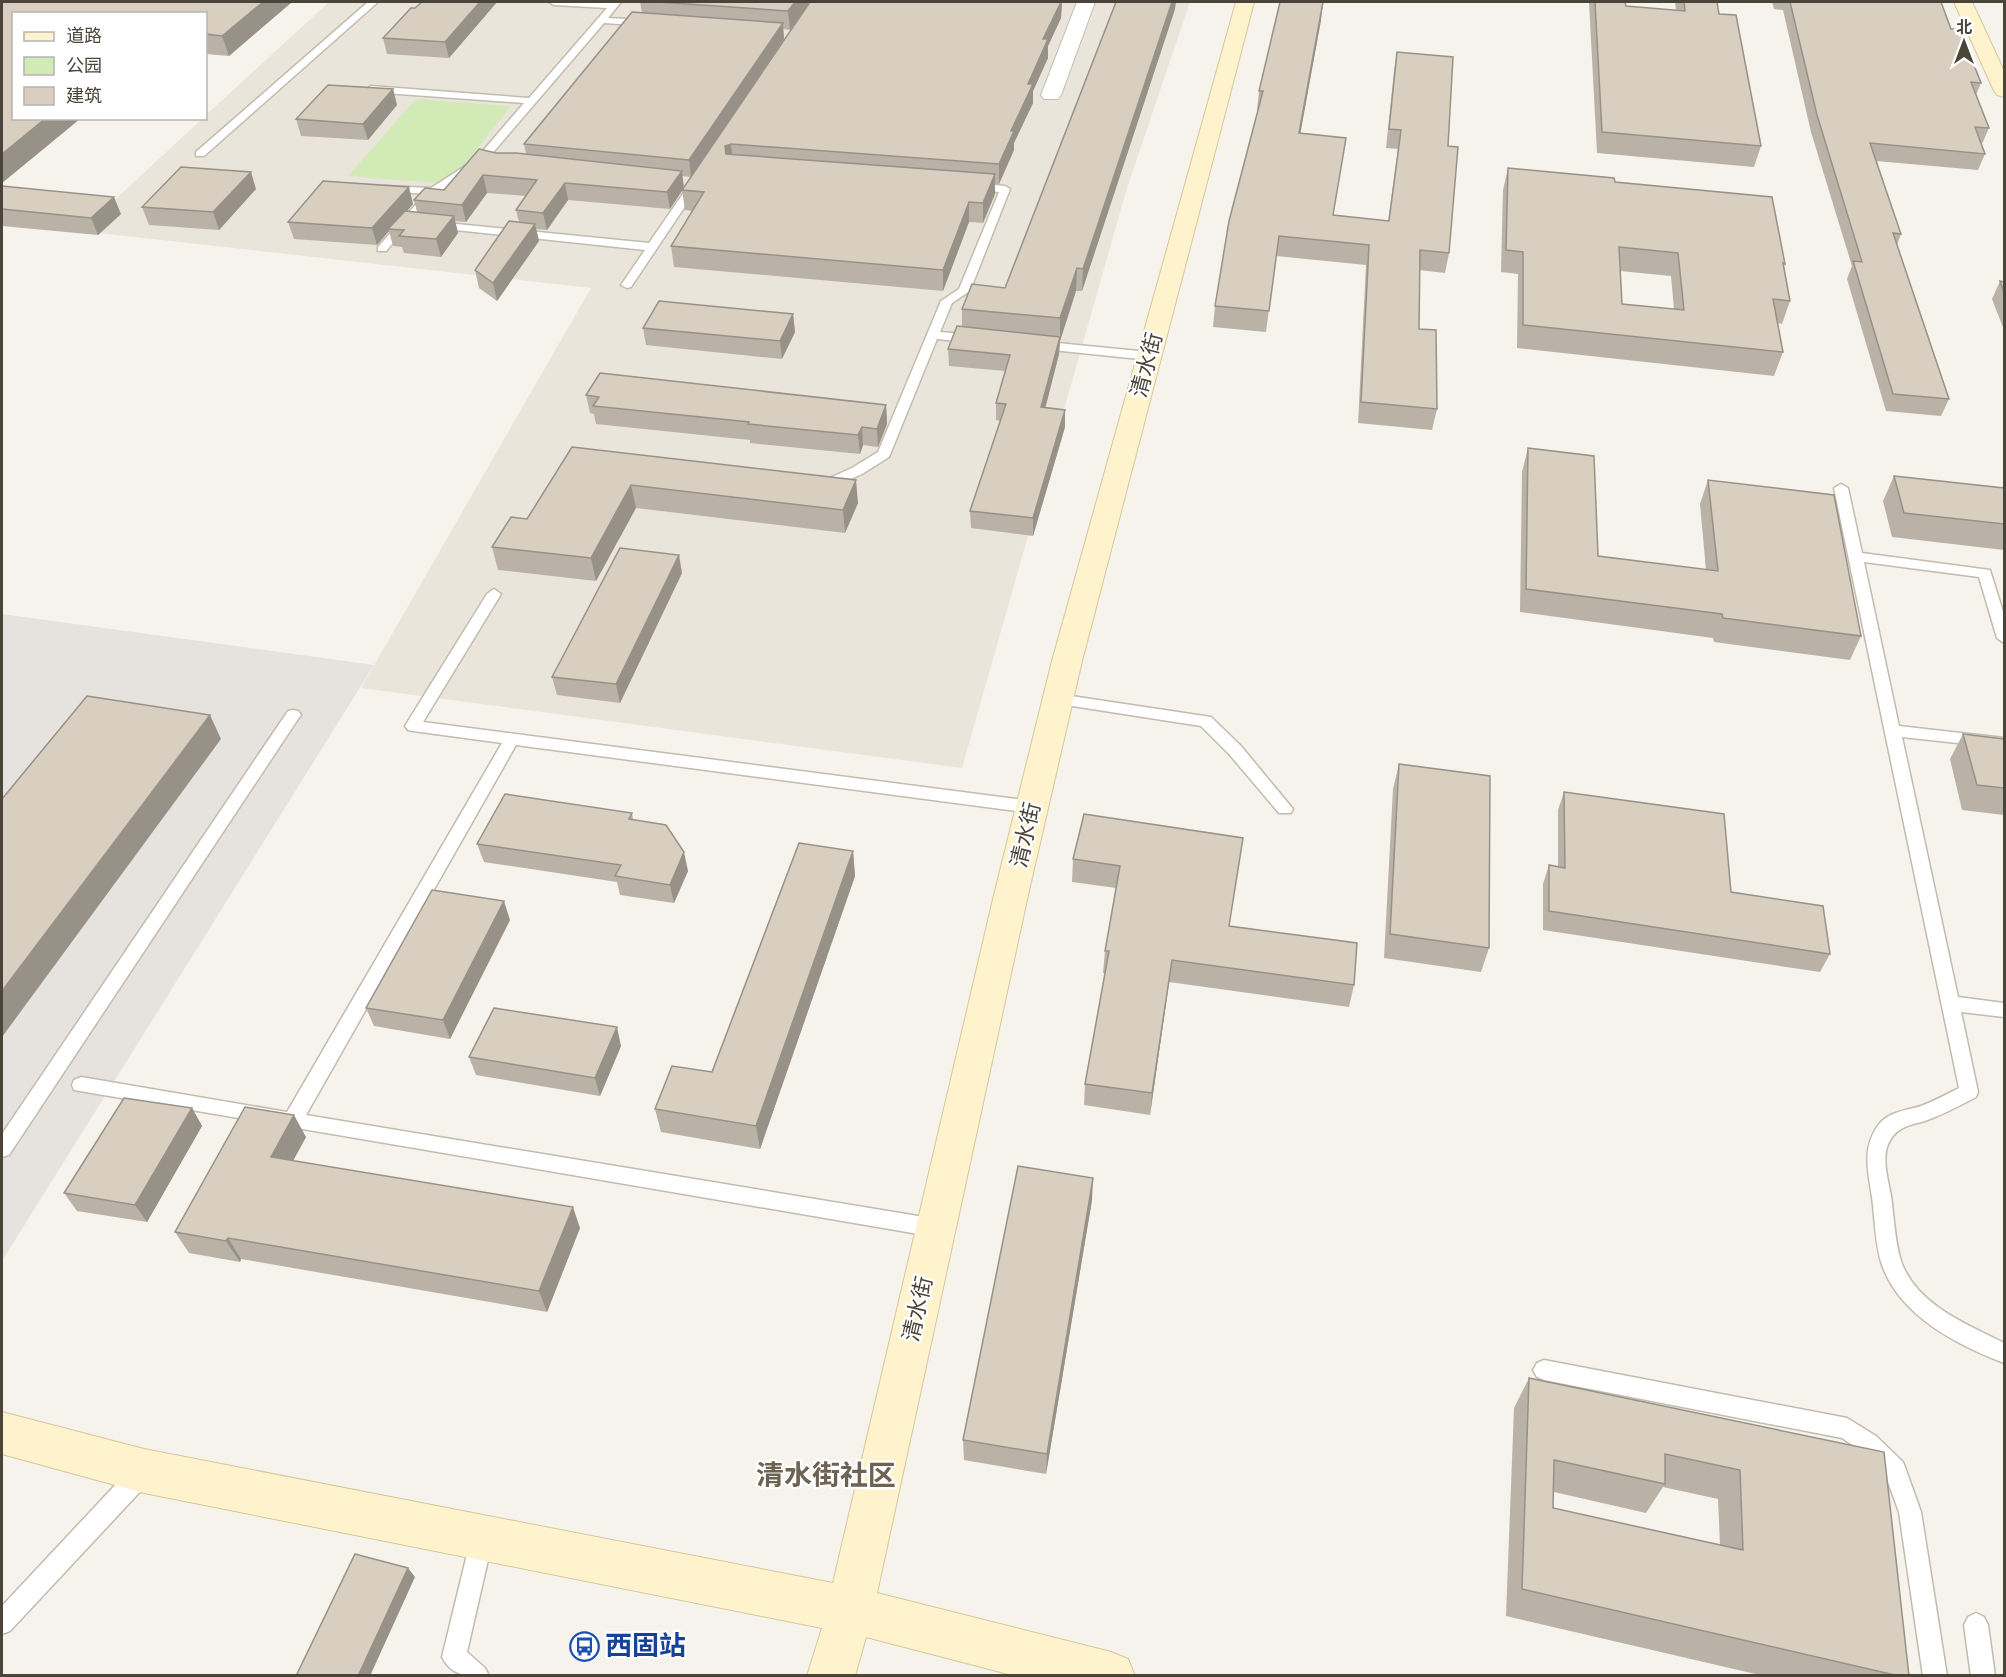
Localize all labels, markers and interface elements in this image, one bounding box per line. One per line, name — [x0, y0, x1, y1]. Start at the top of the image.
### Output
legend — [12, 12, 207, 120]
north arrow — [1934, 12, 1994, 72]
text: 北 — [1956, 18, 1972, 37]
text: 道路 — [66, 25, 102, 47]
text: 公园 — [66, 55, 102, 77]
text: 建筑 — [66, 85, 102, 107]
street label: 清水街 — [1126, 330, 1168, 400]
street label: 清水街 — [1006, 800, 1046, 870]
street label: 清水街 — [898, 1274, 938, 1344]
district label: 清水街社区 — [756, 1459, 896, 1492]
bus stop icon: 西固站 — [568, 1630, 600, 1662]
place label: 西固站 — [605, 1630, 686, 1662]

